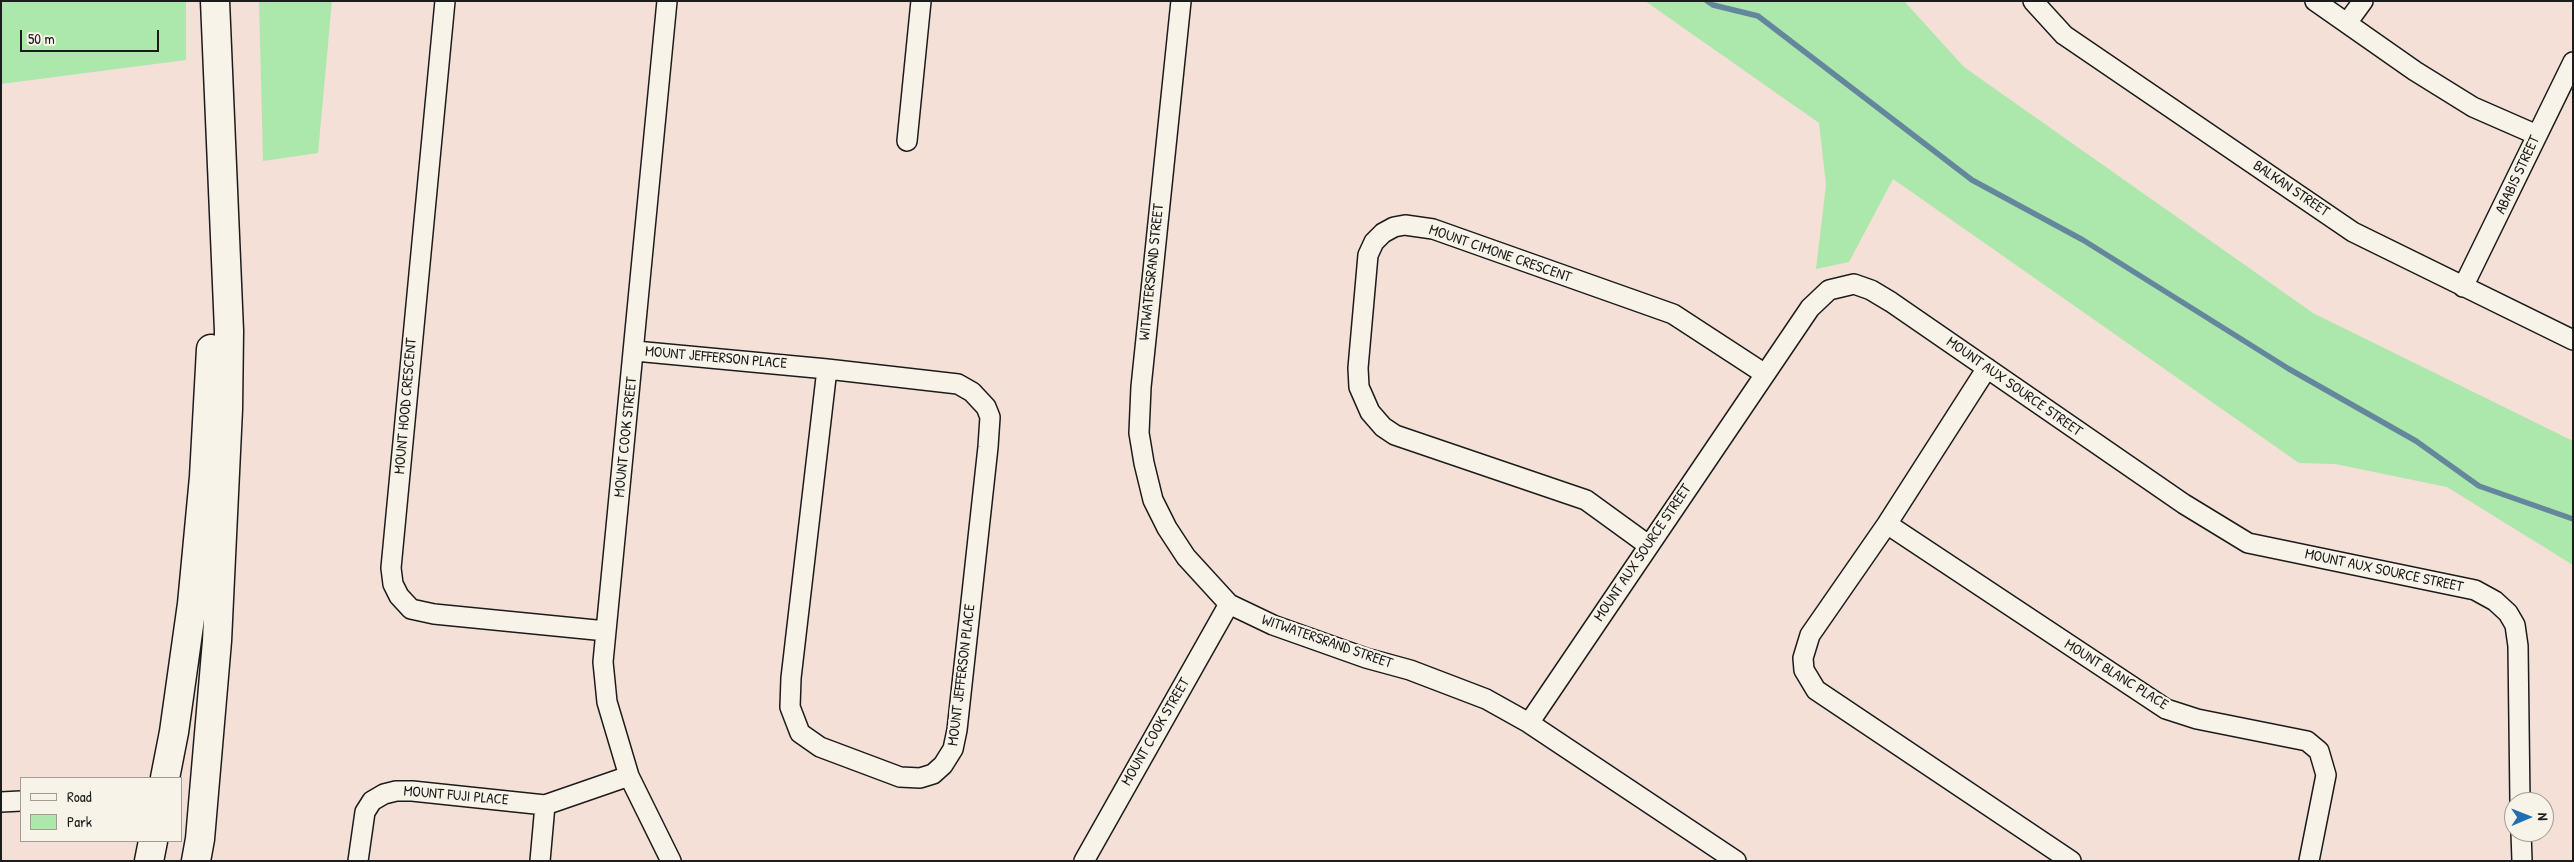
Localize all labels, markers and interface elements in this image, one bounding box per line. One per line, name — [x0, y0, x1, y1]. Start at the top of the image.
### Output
scale bar — [22, 20, 161, 52]
text: 50 m — [28, 28, 55, 49]
street label: ABABIS STREET — [2492, 133, 2544, 217]
street label: BALKAN STREET — [2249, 157, 2333, 221]
street label: WITWATERSRAND STREET — [1136, 203, 1168, 341]
street label: MOUNT CIMONE CRESCENT — [1426, 221, 1574, 287]
street label: MOUNT AUX SOURCE STREET — [1943, 333, 2085, 441]
street label: MOUNT HOOD CRESCENT — [391, 337, 421, 475]
street label: MOUNT JEFFERSON PLACE — [644, 343, 788, 373]
street label: MOUNT COOK STREET — [611, 376, 641, 498]
street label: MOUNT AUX SOURCE STREET — [1590, 481, 1696, 625]
street label: MOUNT AUX SOURCE STREET — [2303, 545, 2465, 597]
street label: MOUNT JEFFERSON PLACE — [944, 603, 980, 747]
street label: WITWATERSRAND STREET — [1259, 611, 1395, 673]
street label: MOUNT BLANC PLACE — [2061, 636, 2171, 714]
street label: MOUNT COOK STREET — [1118, 675, 1194, 789]
legend — [20, 777, 182, 842]
street label: MOUNT FUJI PLACE — [403, 782, 509, 810]
text: Road — [67, 786, 92, 807]
north arrow — [2504, 792, 2554, 842]
text: Park — [67, 811, 92, 832]
text: N — [2534, 813, 2553, 821]

